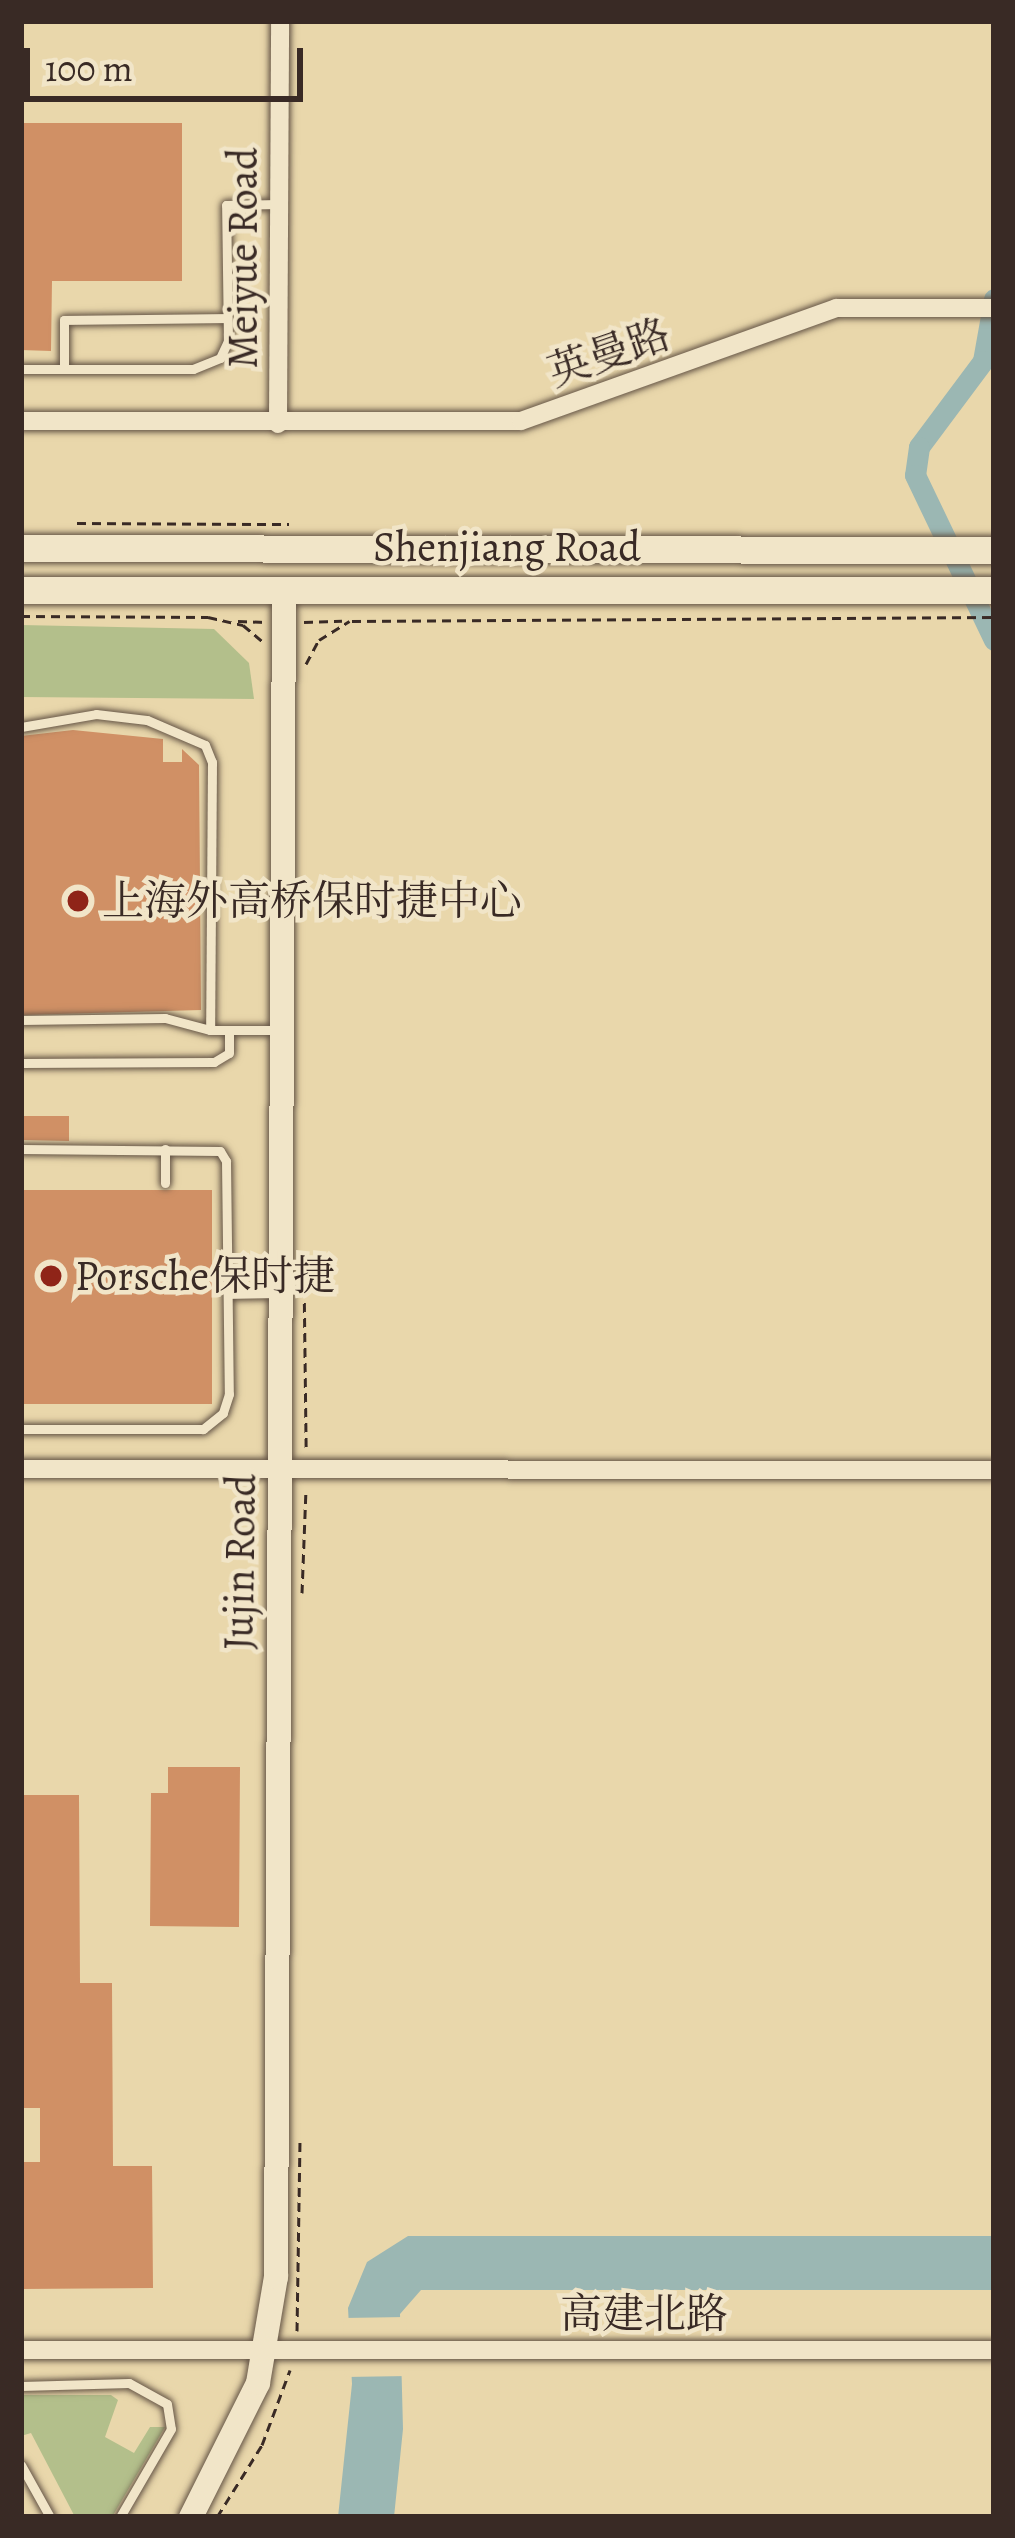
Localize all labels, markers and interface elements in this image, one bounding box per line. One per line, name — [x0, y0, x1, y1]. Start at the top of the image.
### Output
scale bar — [30, 24, 309, 98]
text: 100 m — [45, 44, 133, 93]
street label: Meiyue Road — [218, 147, 268, 369]
street label: 英曼路 — [541, 309, 677, 397]
street label: Shenjiang Road — [373, 522, 641, 572]
place label: 上海外高桥保时捷中心 — [102, 876, 522, 926]
marker: 上海外高桥保时捷中心 — [65, 888, 91, 914]
place label: Porsche保时捷 — [75, 1251, 335, 1301]
marker: Porsche保时捷 — [38, 1263, 64, 1289]
street label: Jujin Road — [213, 1473, 267, 1651]
street label: 高建北路 — [560, 2289, 728, 2339]

